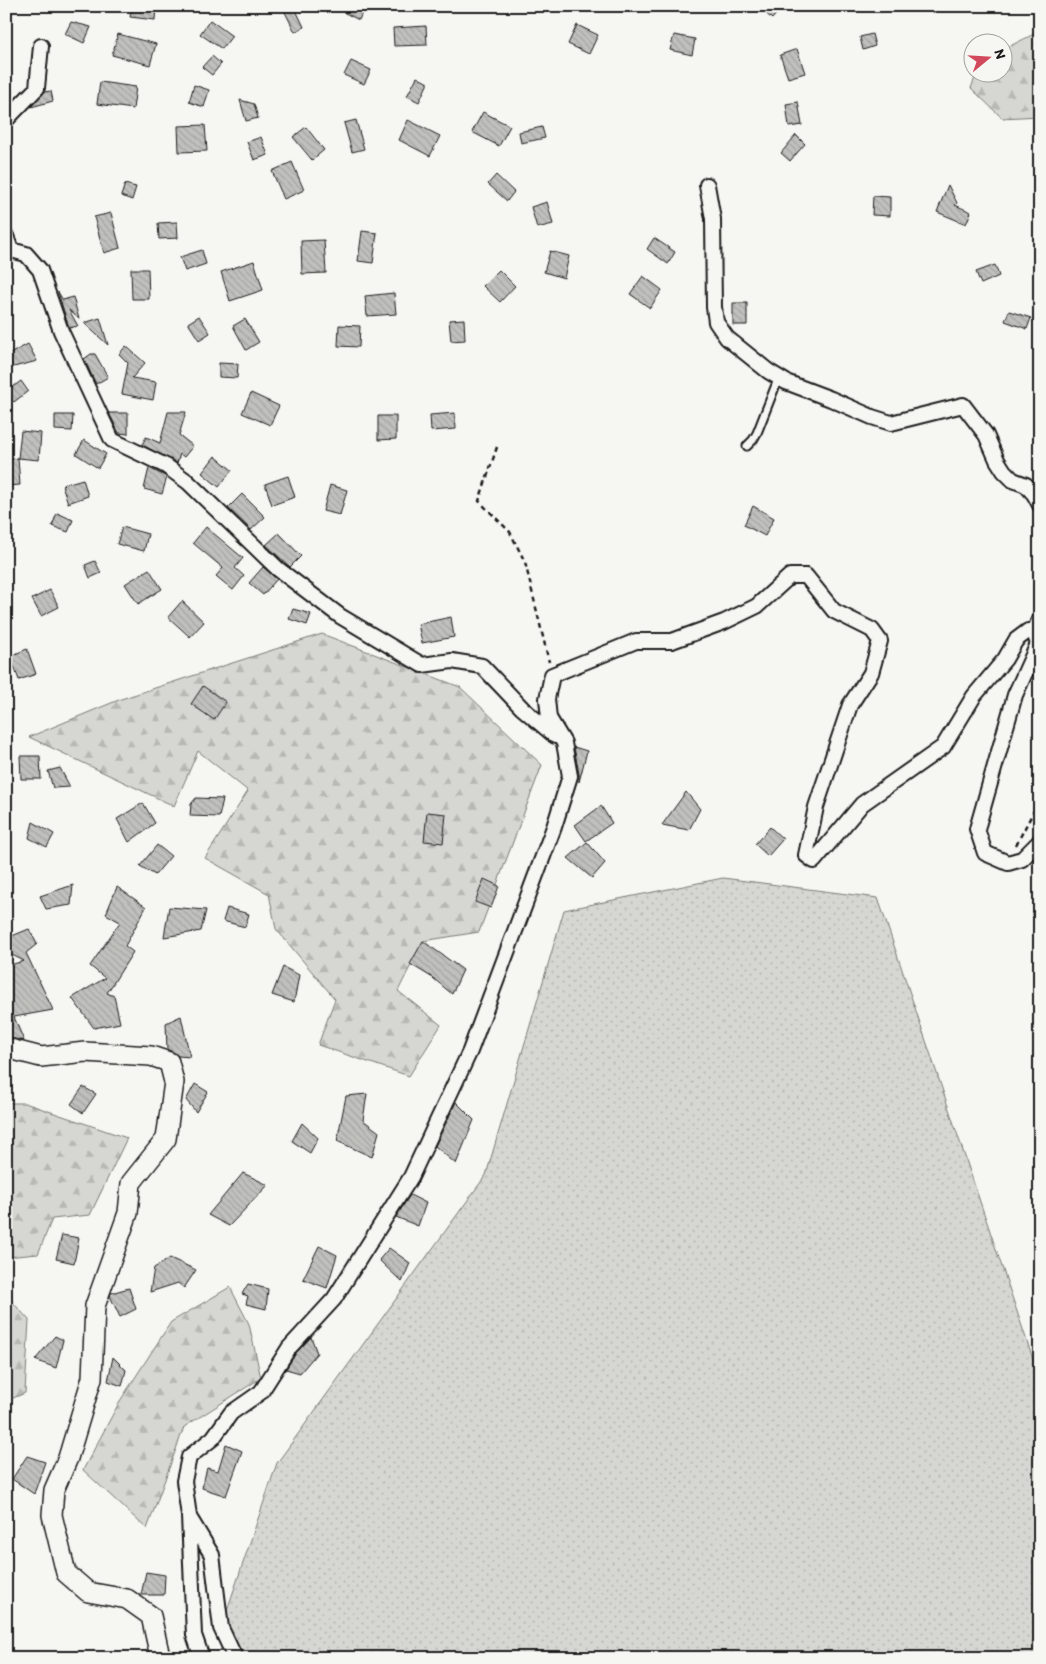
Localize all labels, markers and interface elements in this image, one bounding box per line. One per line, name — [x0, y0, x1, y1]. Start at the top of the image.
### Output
north arrow — [964, 32, 1014, 82]
text: N — [990, 47, 1009, 61]

